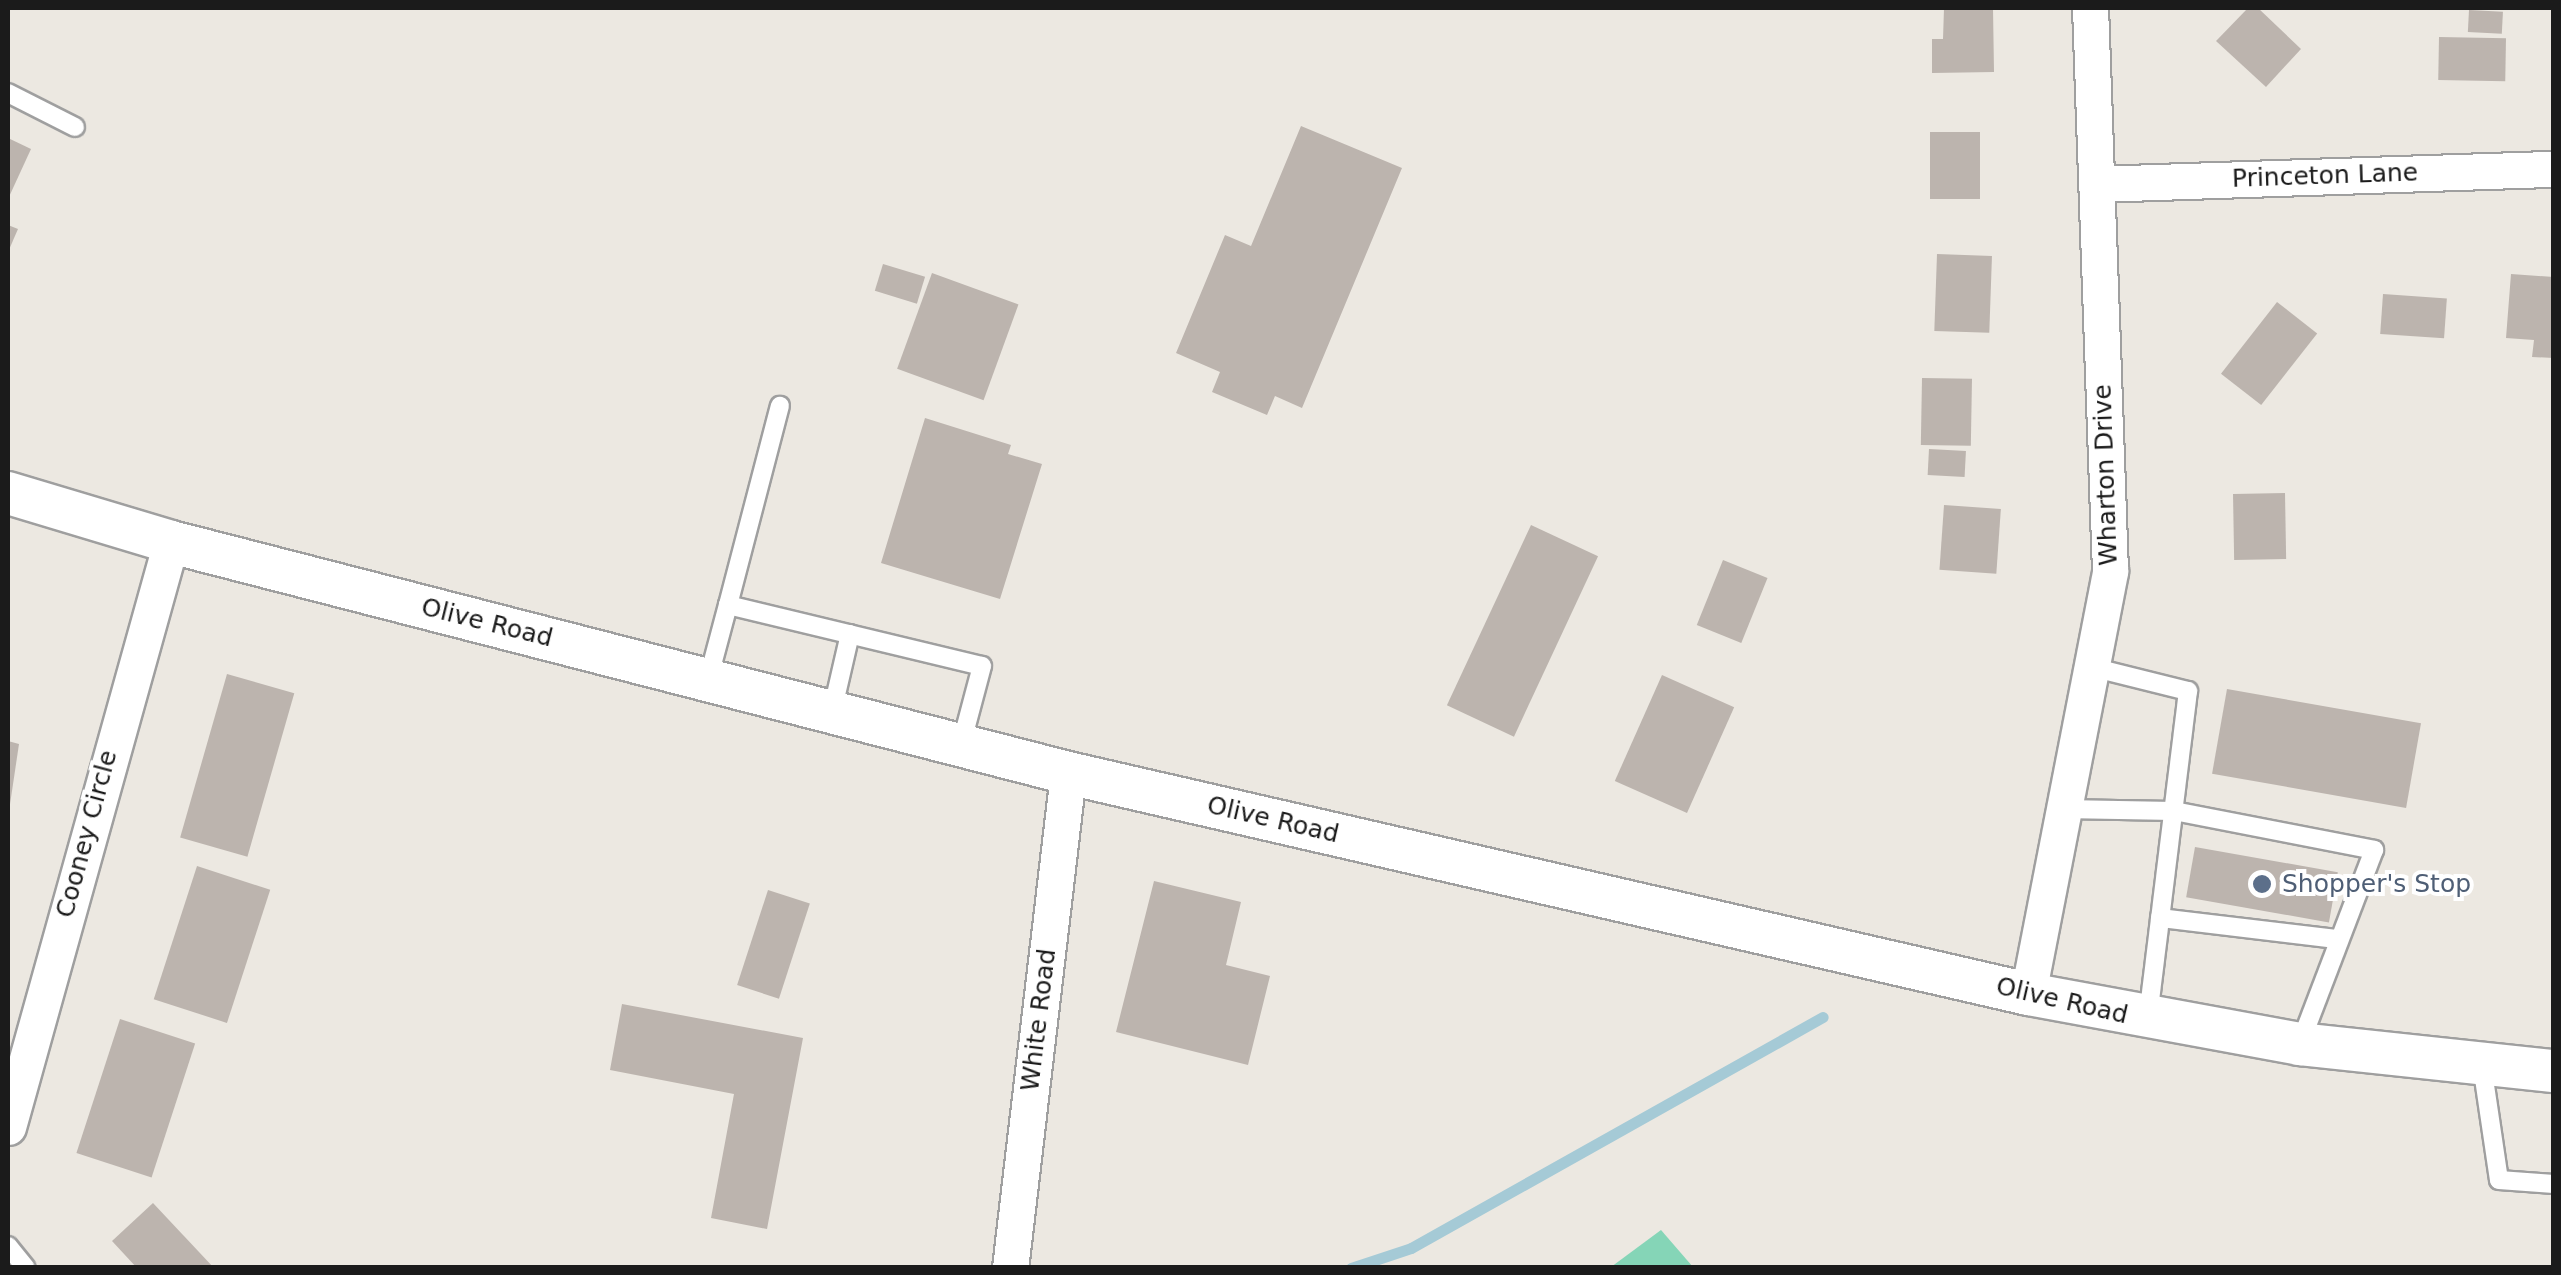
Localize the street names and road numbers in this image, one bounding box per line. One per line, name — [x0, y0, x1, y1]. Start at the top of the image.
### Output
street label: Princeton Lane — [2231, 158, 2419, 194]
street label: Wharton Drive — [2088, 384, 2124, 566]
street label: Olive Road — [418, 592, 556, 654]
street label: Cooney Circle — [50, 747, 124, 921]
street label: Olive Road — [1204, 790, 1342, 850]
street label: White Road — [1015, 947, 1063, 1093]
street label: Olive Road — [1993, 971, 2131, 1031]

